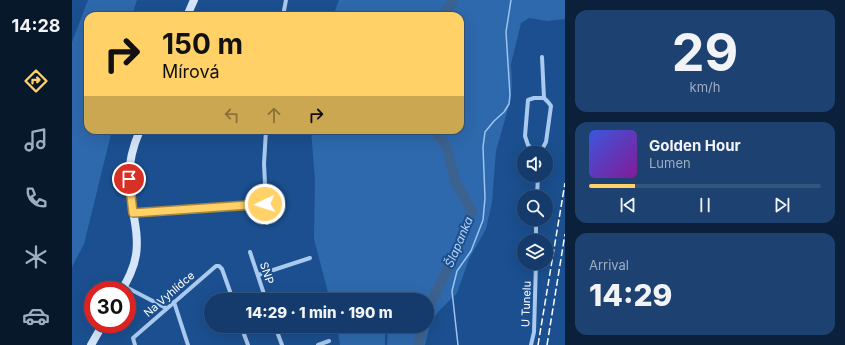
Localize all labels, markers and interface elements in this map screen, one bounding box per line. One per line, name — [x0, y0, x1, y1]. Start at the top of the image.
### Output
text: 14:28 — [12, 15, 61, 36]
text: 29 — [672, 21, 738, 84]
text: 150 m — [162, 27, 243, 61]
icon: right — [96, 28, 148, 80]
text: Mírová — [162, 61, 220, 82]
icon: directions — [22, 67, 50, 95]
text: km/h — [690, 79, 720, 95]
icon: left — [221, 104, 243, 126]
icon: ahead — [263, 104, 285, 126]
icon: right — [305, 104, 327, 126]
icon: music — [22, 126, 50, 154]
text: Golden Hour — [649, 136, 741, 155]
map controls — [517, 146, 553, 270]
button: sound — [517, 146, 553, 182]
text: Lumen — [649, 155, 691, 171]
pin — [112, 162, 146, 196]
icon: arrive — [118, 168, 140, 190]
position arrow — [244, 183, 286, 225]
icon: phone — [22, 184, 50, 212]
button: search — [517, 190, 553, 226]
icon: previous — [617, 194, 639, 216]
icon: pause — [694, 194, 716, 216]
icon: next — [771, 194, 793, 216]
water label: Šlapanka — [441, 214, 476, 269]
button: layers — [517, 234, 553, 270]
icon: climate — [22, 243, 50, 271]
text: Arrival — [589, 257, 629, 273]
street label: SNP — [257, 260, 277, 286]
street label: Na Vyhlídce — [141, 268, 197, 320]
text: 14:29 — [589, 277, 672, 313]
speed limit sign: 30 — [84, 281, 136, 333]
street label: U Tunelu — [518, 281, 534, 327]
icon: car — [22, 302, 50, 330]
text: 14:29 · 1 min · 190 m — [245, 303, 393, 322]

